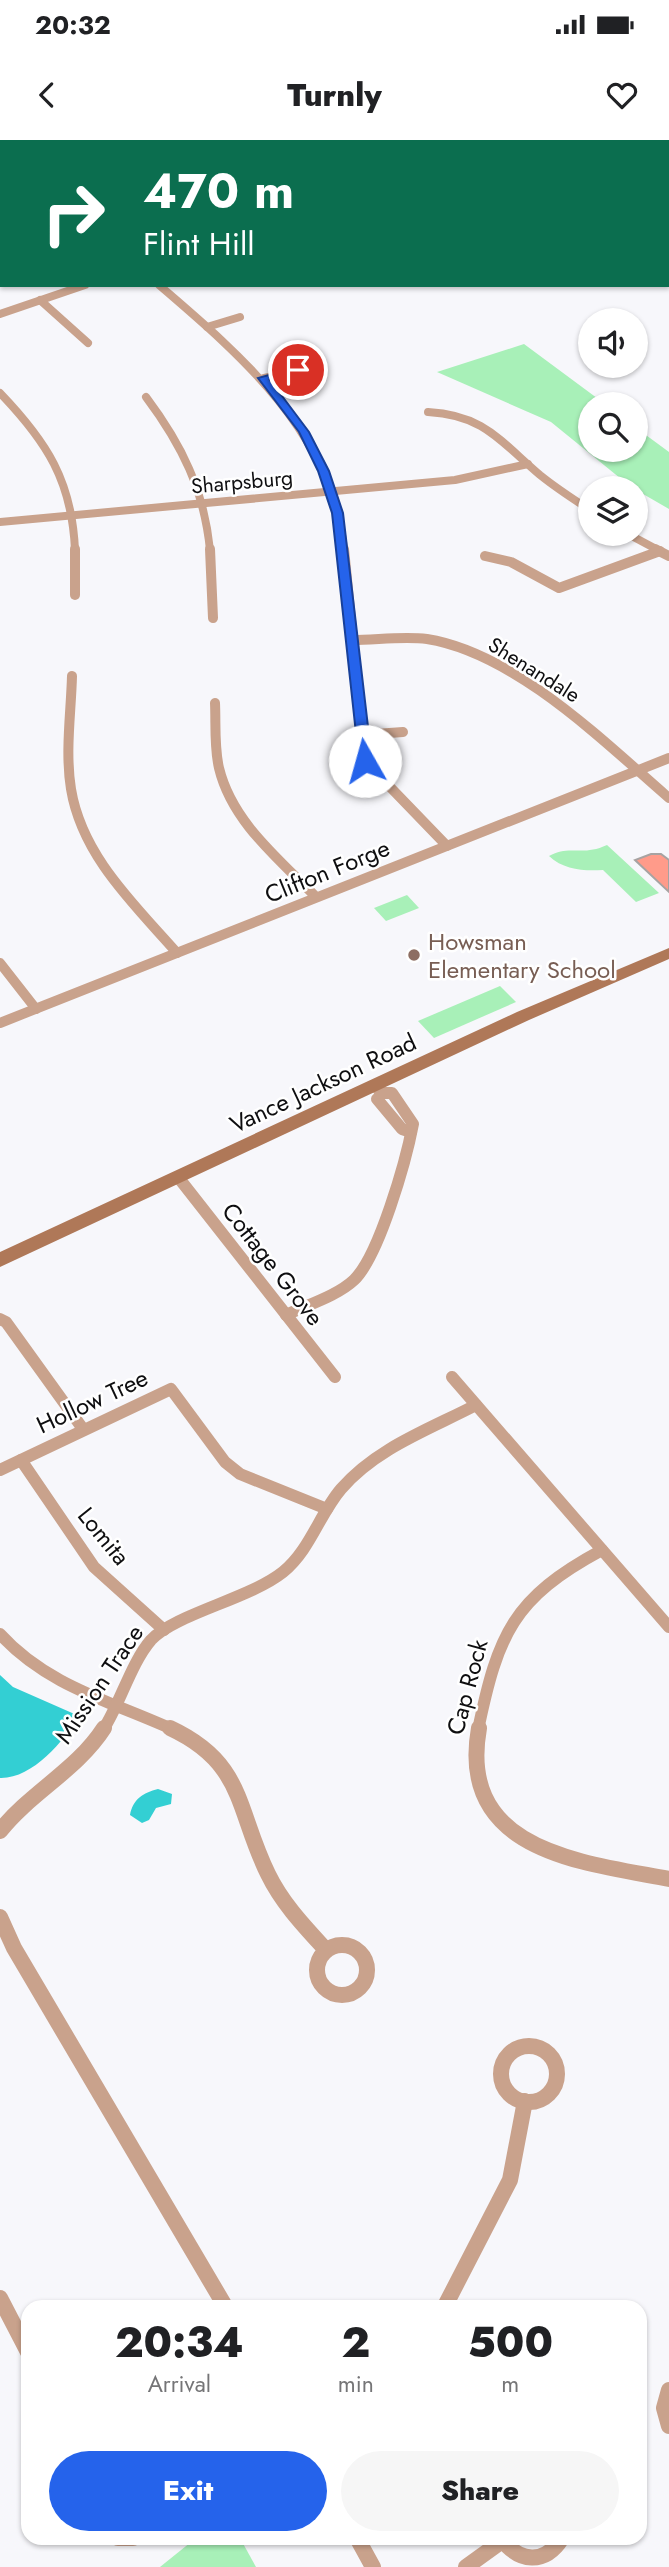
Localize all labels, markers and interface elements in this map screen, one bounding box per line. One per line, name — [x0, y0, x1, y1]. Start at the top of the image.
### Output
text: 20:32 — [35, 6, 111, 44]
text: Turnly — [287, 72, 382, 118]
icon: back — [28, 76, 66, 114]
icon: heart — [603, 76, 641, 114]
text: 470 m — [143, 156, 294, 226]
icon: right — [28, 168, 119, 259]
text: Flint Hill — [143, 221, 255, 267]
map controls — [578, 308, 648, 546]
button: sound — [578, 308, 648, 378]
pin — [268, 340, 328, 400]
icon: arrive — [279, 351, 317, 389]
button: search — [578, 392, 648, 462]
street label: Sharpsburg — [190, 463, 294, 501]
button: layers — [578, 476, 648, 546]
street label: Shenandale — [482, 630, 586, 710]
position arrow — [328, 724, 402, 798]
street label: Clifton Forge — [259, 830, 395, 912]
place label: Howsman Elementary School — [428, 924, 616, 987]
marker: Howsman Elementary School — [406, 947, 422, 963]
street label: Vance Jackson Road — [224, 1024, 422, 1142]
street label: Cottage Grove — [214, 1195, 332, 1333]
street label: Hollow Tree — [30, 1360, 154, 1442]
street label: Lomita — [70, 1499, 138, 1573]
street label: Mission Trace — [46, 1617, 152, 1751]
street label: Cap Rock — [437, 1635, 497, 1739]
text: 20:34 — [115, 2312, 244, 2373]
text: 2 — [341, 2312, 370, 2373]
text: 500 — [468, 2312, 553, 2373]
text: Arrival — [148, 2367, 211, 2401]
text: min — [338, 2367, 374, 2401]
text: m — [501, 2367, 519, 2401]
button: Exit — [49, 2451, 327, 2531]
button: Share — [341, 2451, 619, 2531]

